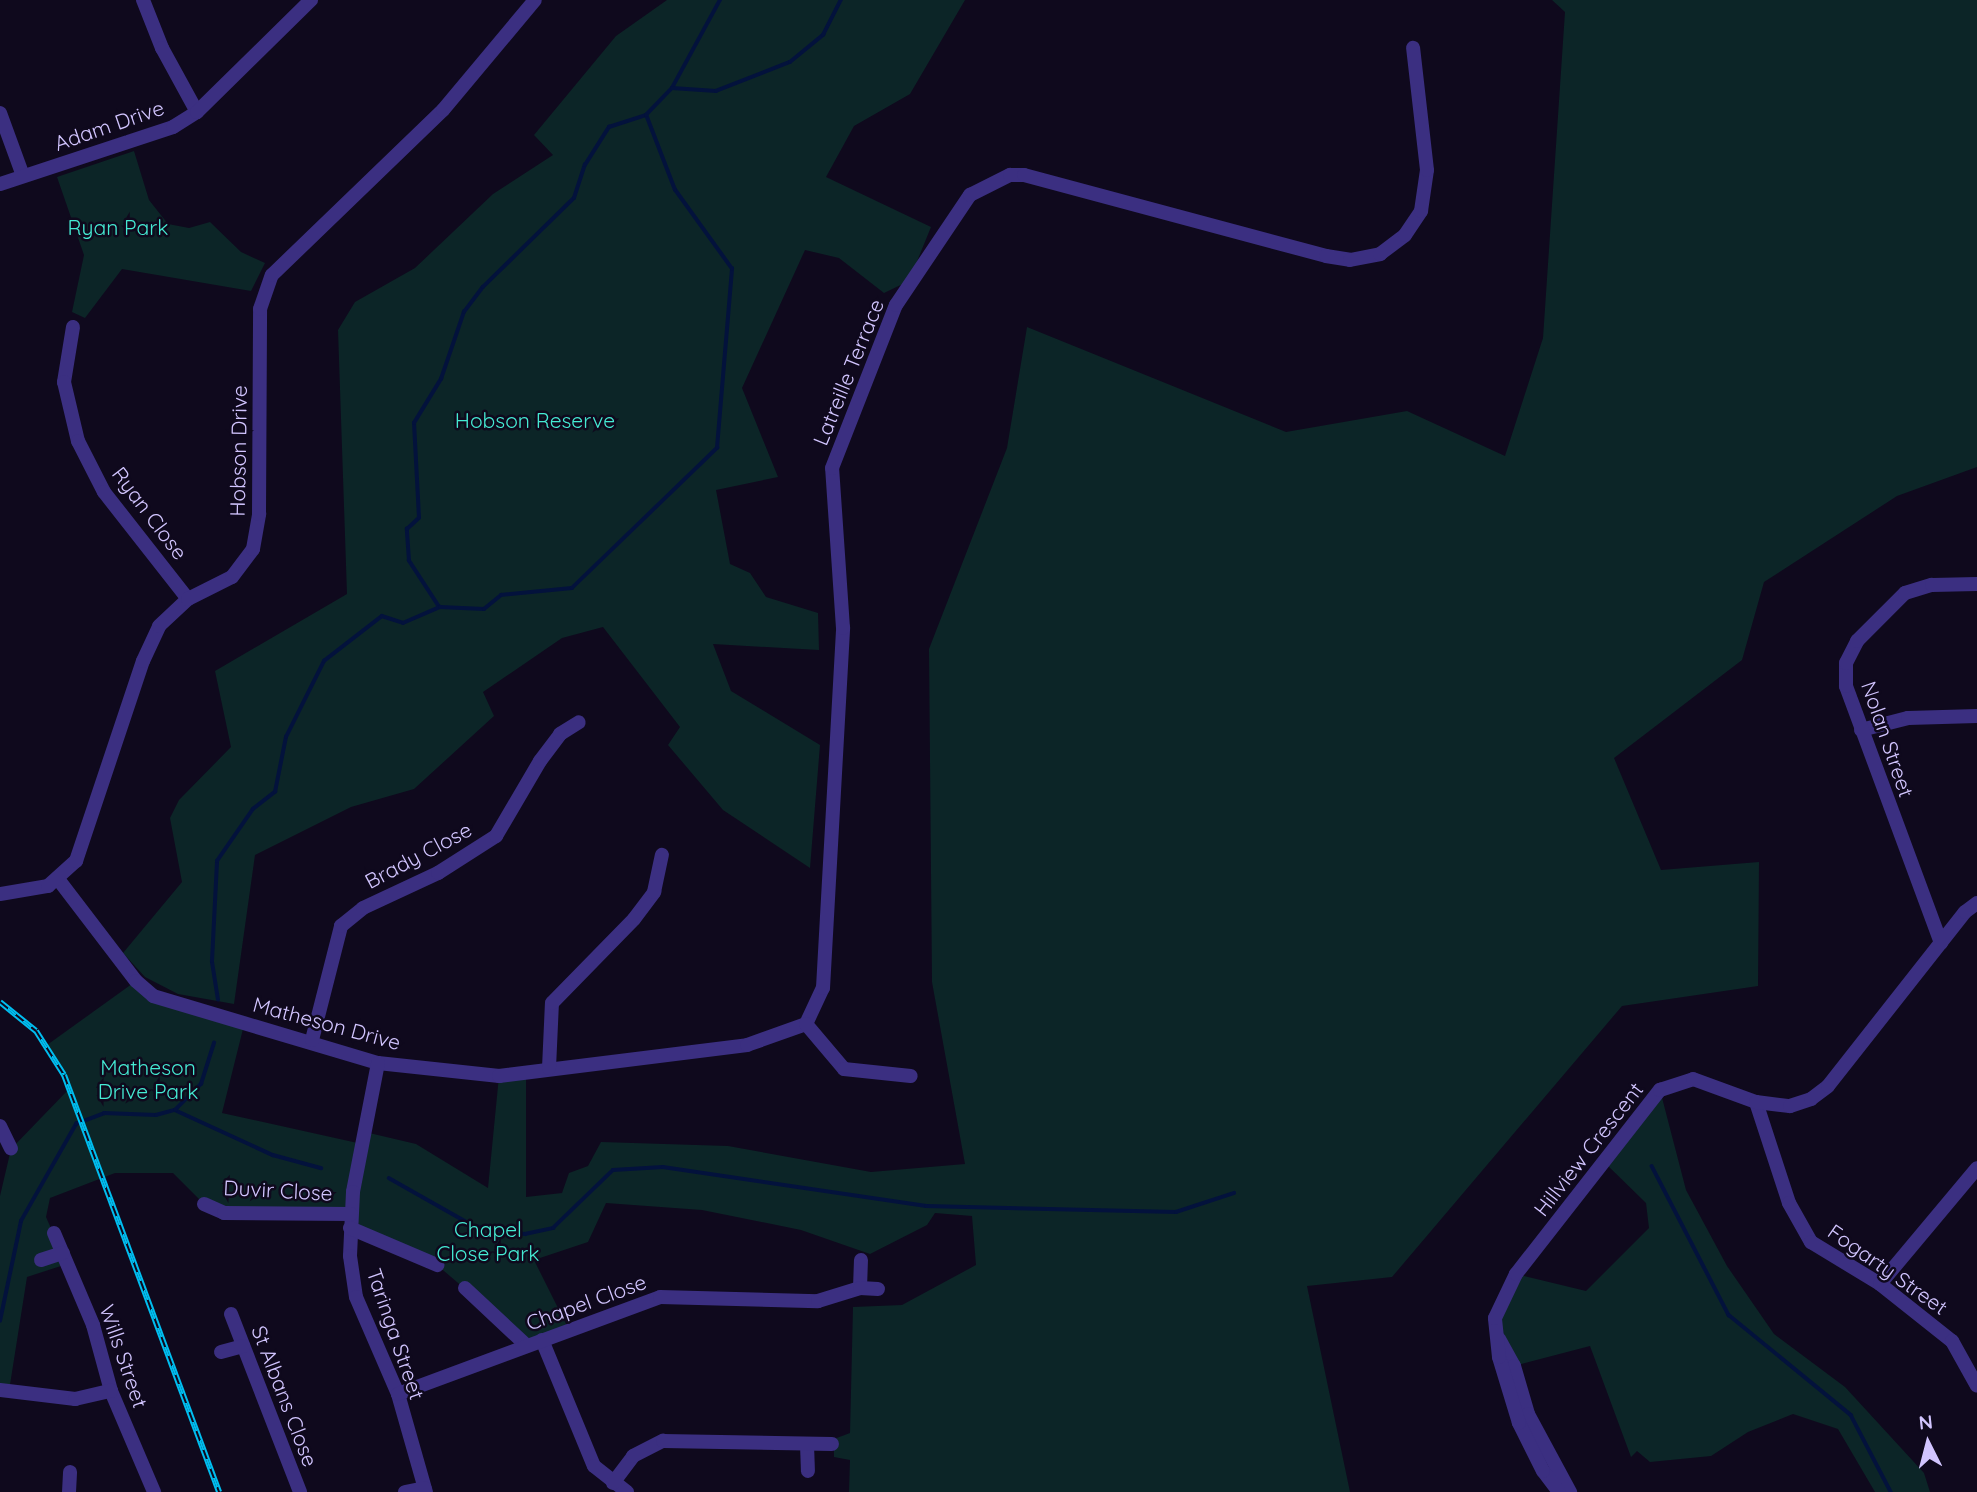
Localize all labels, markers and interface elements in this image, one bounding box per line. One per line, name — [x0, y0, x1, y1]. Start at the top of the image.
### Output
street label: Adam Drive — [51, 94, 167, 156]
park label: Ryan Park — [67, 214, 169, 240]
street label: Latreille Terrace — [807, 295, 889, 449]
street label: Hobson Drive — [224, 385, 252, 517]
park label: Hobson Reserve — [455, 407, 615, 433]
street label: Ryan Close — [107, 462, 193, 564]
street label: Nolan Street — [1856, 678, 1920, 800]
street label: Brady Close — [360, 816, 476, 894]
street label: Matheson Drive — [250, 991, 404, 1055]
park label: Matheson Drive Park — [98, 1054, 198, 1104]
street label: Hillview Crescent — [1528, 1077, 1648, 1221]
street label: Duvir Close — [223, 1175, 333, 1205]
park label: Chapel Close Park — [437, 1216, 539, 1266]
street label: Fogarty Street — [1823, 1218, 1953, 1320]
street label: Taringa Street — [362, 1265, 430, 1403]
street label: Chapel Close — [522, 1269, 650, 1335]
street label: Wills Street — [95, 1301, 153, 1411]
street label: St Albans Close — [247, 1322, 323, 1470]
north arrow — [1893, 1408, 1963, 1478]
text: N — [1918, 1409, 1934, 1435]

